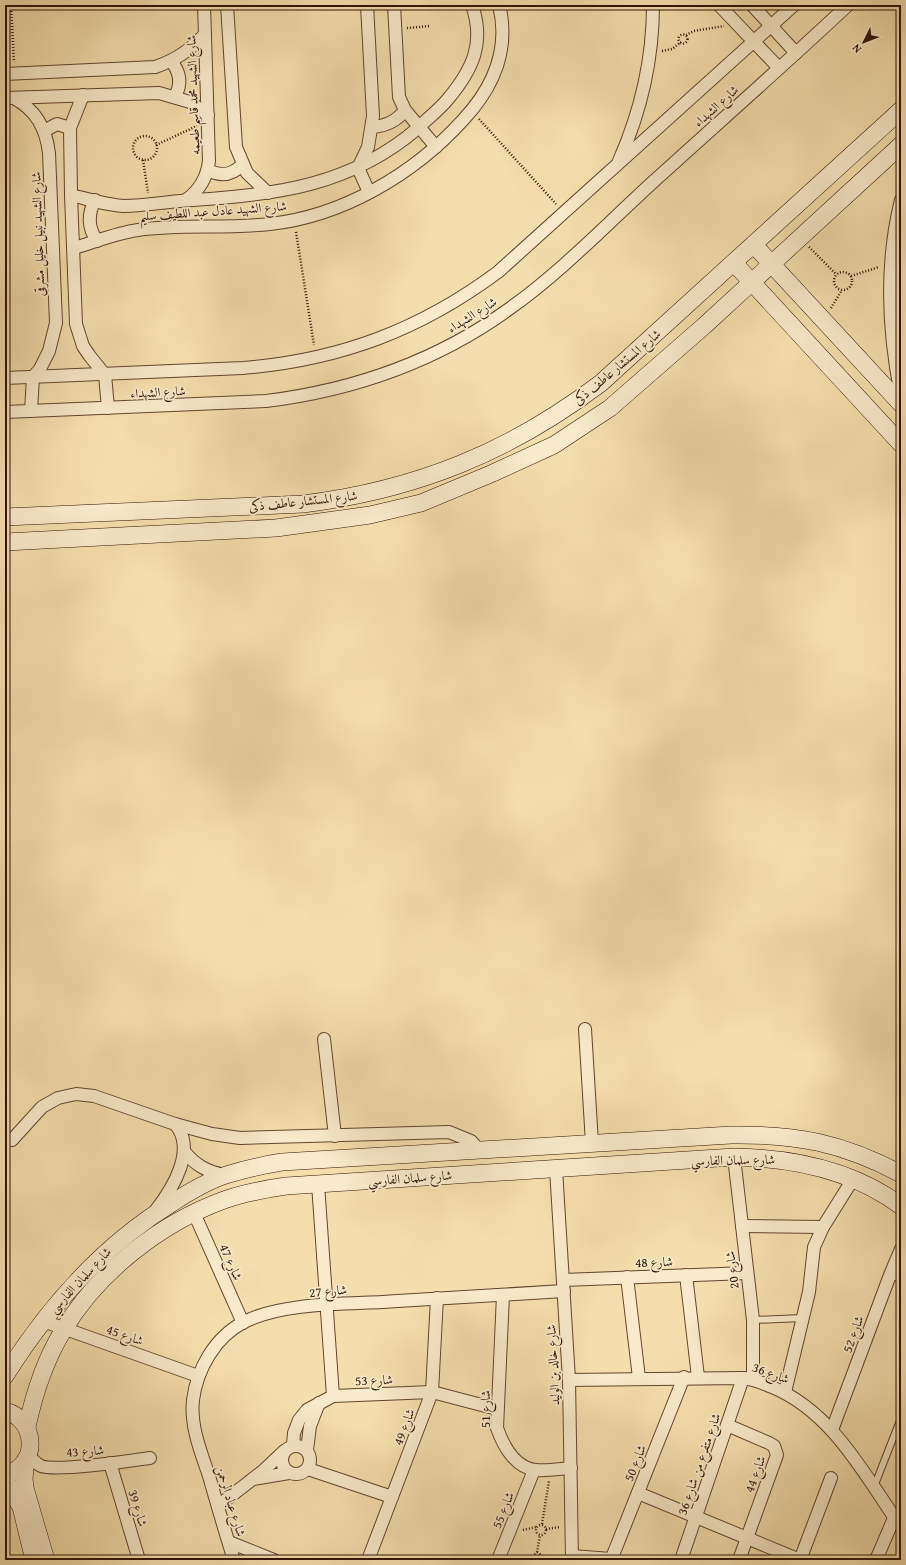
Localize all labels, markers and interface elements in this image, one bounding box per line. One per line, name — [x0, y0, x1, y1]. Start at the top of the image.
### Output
north arrow — [844, 22, 884, 62]
street label: شارع الشهيد محمد قاسم طعيمه — [181, 35, 209, 155]
text: N — [848, 40, 865, 57]
street label: شارع الشهداء — [689, 80, 744, 133]
street label: شارع الشهيد نبيل خليل مشرقى — [26, 171, 52, 297]
street label: شارع الشهيد عادل عبد اللطيف سليم — [139, 196, 288, 230]
street label: شارع الشهداء — [443, 292, 502, 339]
street label: شارع المستشار عاطف ذكى — [569, 325, 666, 411]
street label: شارع الشهداء — [130, 381, 186, 405]
street label: شارع المستشار عاطف ذكى — [248, 486, 359, 518]
street label: شارع سلمان الفارسي — [691, 1150, 775, 1173]
street label: شارع سلمان الفارسي — [367, 1166, 453, 1193]
street label: شارع 47 — [213, 1241, 247, 1284]
street label: شارع سلمان الفارسي — [44, 1243, 118, 1319]
street label: شارع 20 — [720, 1250, 746, 1290]
street label: شارع 48 — [635, 1252, 673, 1274]
street label: شارع 27 — [308, 1280, 348, 1304]
street label: شارع 52 — [838, 1313, 870, 1356]
street label: شارع 45 — [103, 1320, 146, 1352]
street label: شارع خالد بن الوليد — [541, 1324, 567, 1406]
street label: شارع 36 — [749, 1358, 792, 1390]
street label: شارع 53 — [355, 1370, 393, 1392]
street label: شارع 51 — [476, 1390, 497, 1428]
street label: شارع 49 — [388, 1406, 422, 1449]
street label: شارع متفرع من شارع 36 — [673, 1410, 727, 1518]
street label: شارع 43 — [65, 1440, 105, 1464]
street label: شارع 50 — [619, 1442, 653, 1485]
street label: شارع 44 — [740, 1453, 772, 1496]
street label: شارع عباد الرحمن — [209, 1463, 251, 1539]
street label: شارع 39 — [121, 1487, 153, 1530]
street label: شارع 55 — [487, 1489, 521, 1532]

